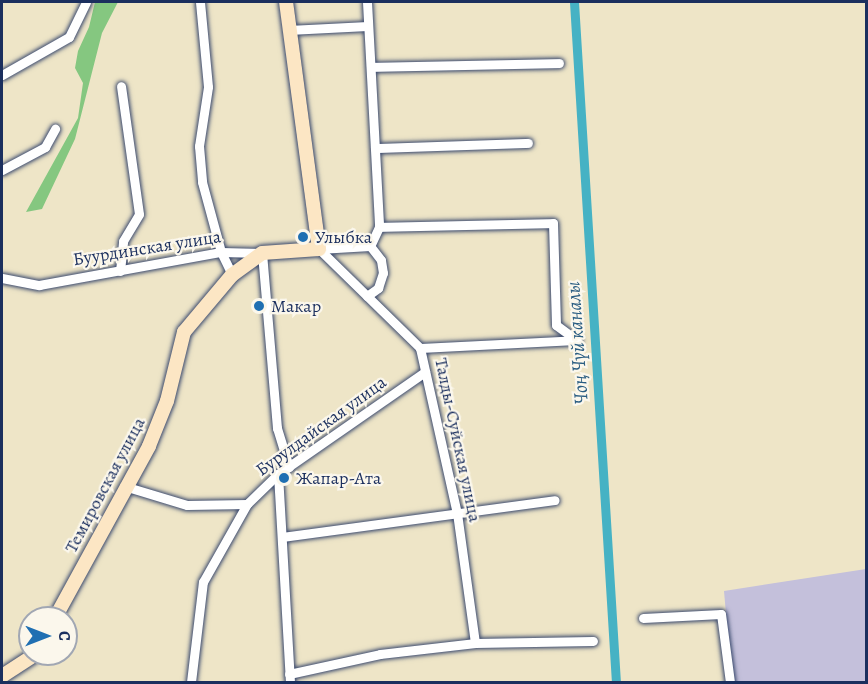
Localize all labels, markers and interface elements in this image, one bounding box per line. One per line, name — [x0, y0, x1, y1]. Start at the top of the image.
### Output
street label: Буурдинская улица — [71, 226, 223, 270]
place label: Улыбка — [315, 226, 372, 248]
marker: Улыбка — [296, 230, 310, 244]
water label: Чоң Чүй каналы — [561, 281, 593, 405]
place label: Макар — [271, 295, 321, 317]
marker: Макар — [252, 299, 266, 313]
street label: Талды-Суйская улица — [430, 356, 486, 524]
street label: Бурулдайская улица — [251, 371, 391, 481]
street label: Темировская улица — [60, 414, 150, 556]
place label: Жапар-Ата — [296, 467, 381, 489]
marker: Жапар-Ата — [277, 471, 291, 485]
north arrow — [18, 606, 78, 666]
text: С — [53, 631, 75, 641]

